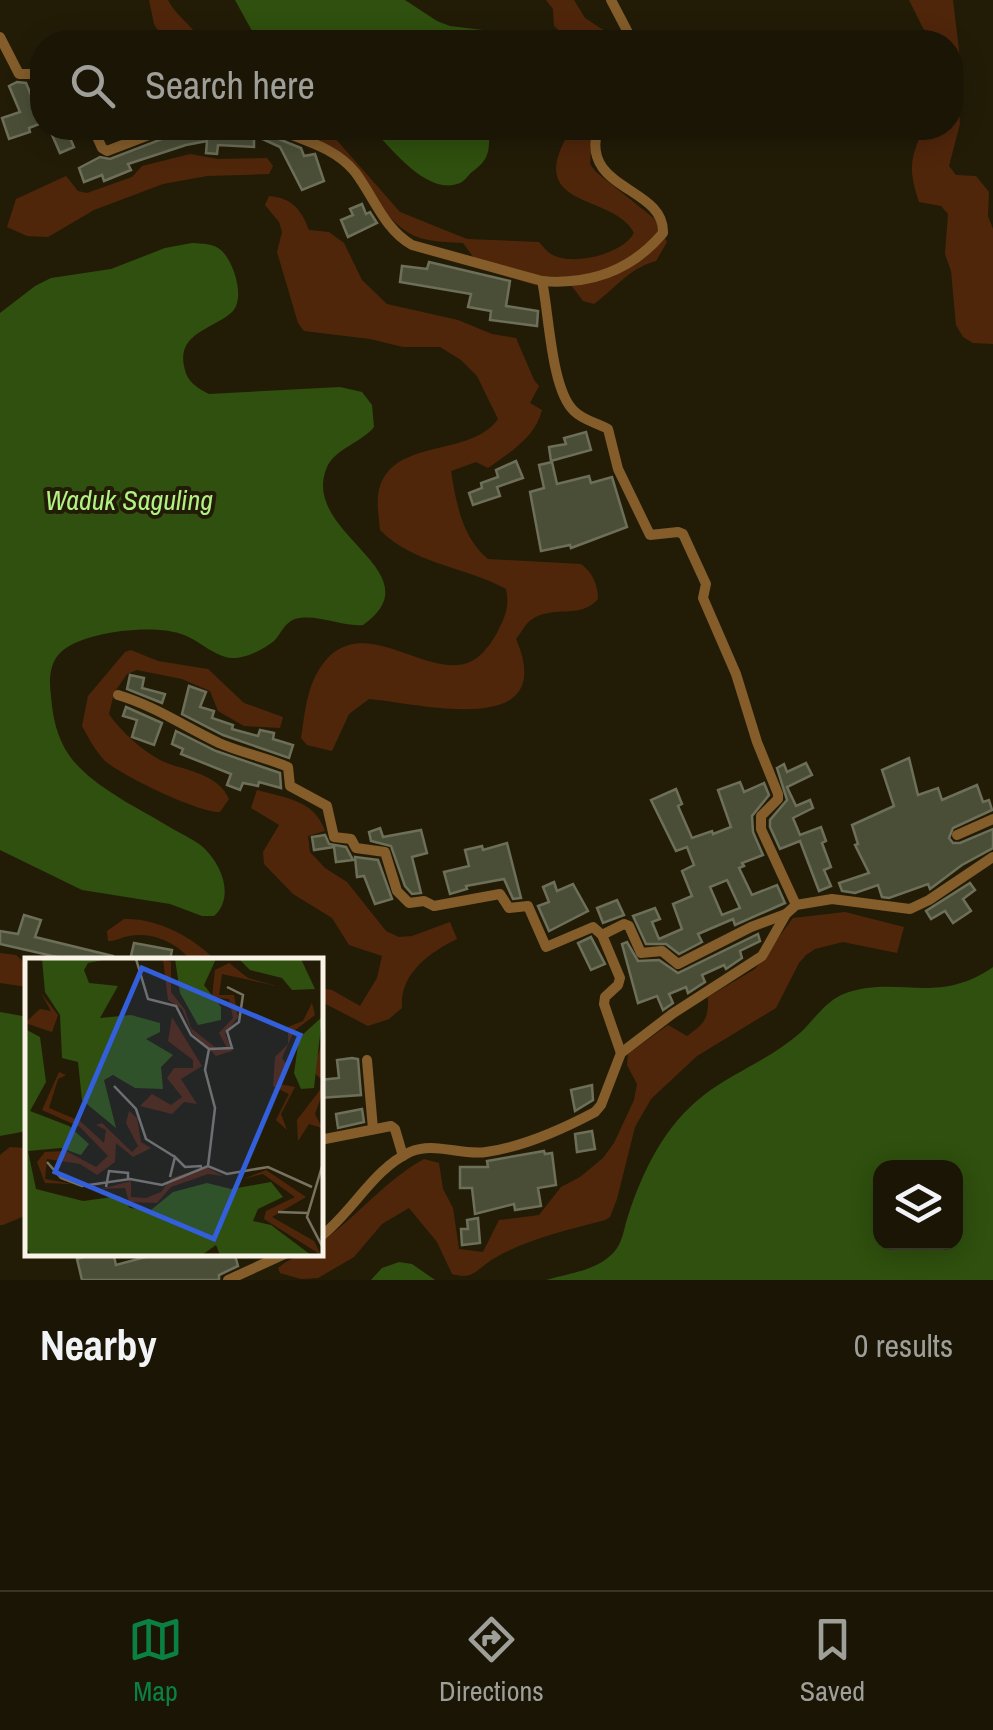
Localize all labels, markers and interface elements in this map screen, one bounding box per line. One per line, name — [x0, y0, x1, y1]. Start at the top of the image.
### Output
search box — [30, 30, 963, 140]
icon: search — [65, 58, 120, 113]
text: Search here — [145, 60, 315, 111]
water label: Waduk Saguling — [45, 481, 213, 519]
inset map — [25, 958, 322, 1255]
map controls — [873, 1160, 963, 1250]
button: layers — [873, 1160, 963, 1250]
text: Nearby — [40, 1317, 157, 1373]
text: 0 results — [854, 1324, 953, 1367]
tab: Map — [128, 1612, 183, 1710]
tab: Directions — [439, 1612, 544, 1710]
tab: Saved — [800, 1612, 865, 1710]

